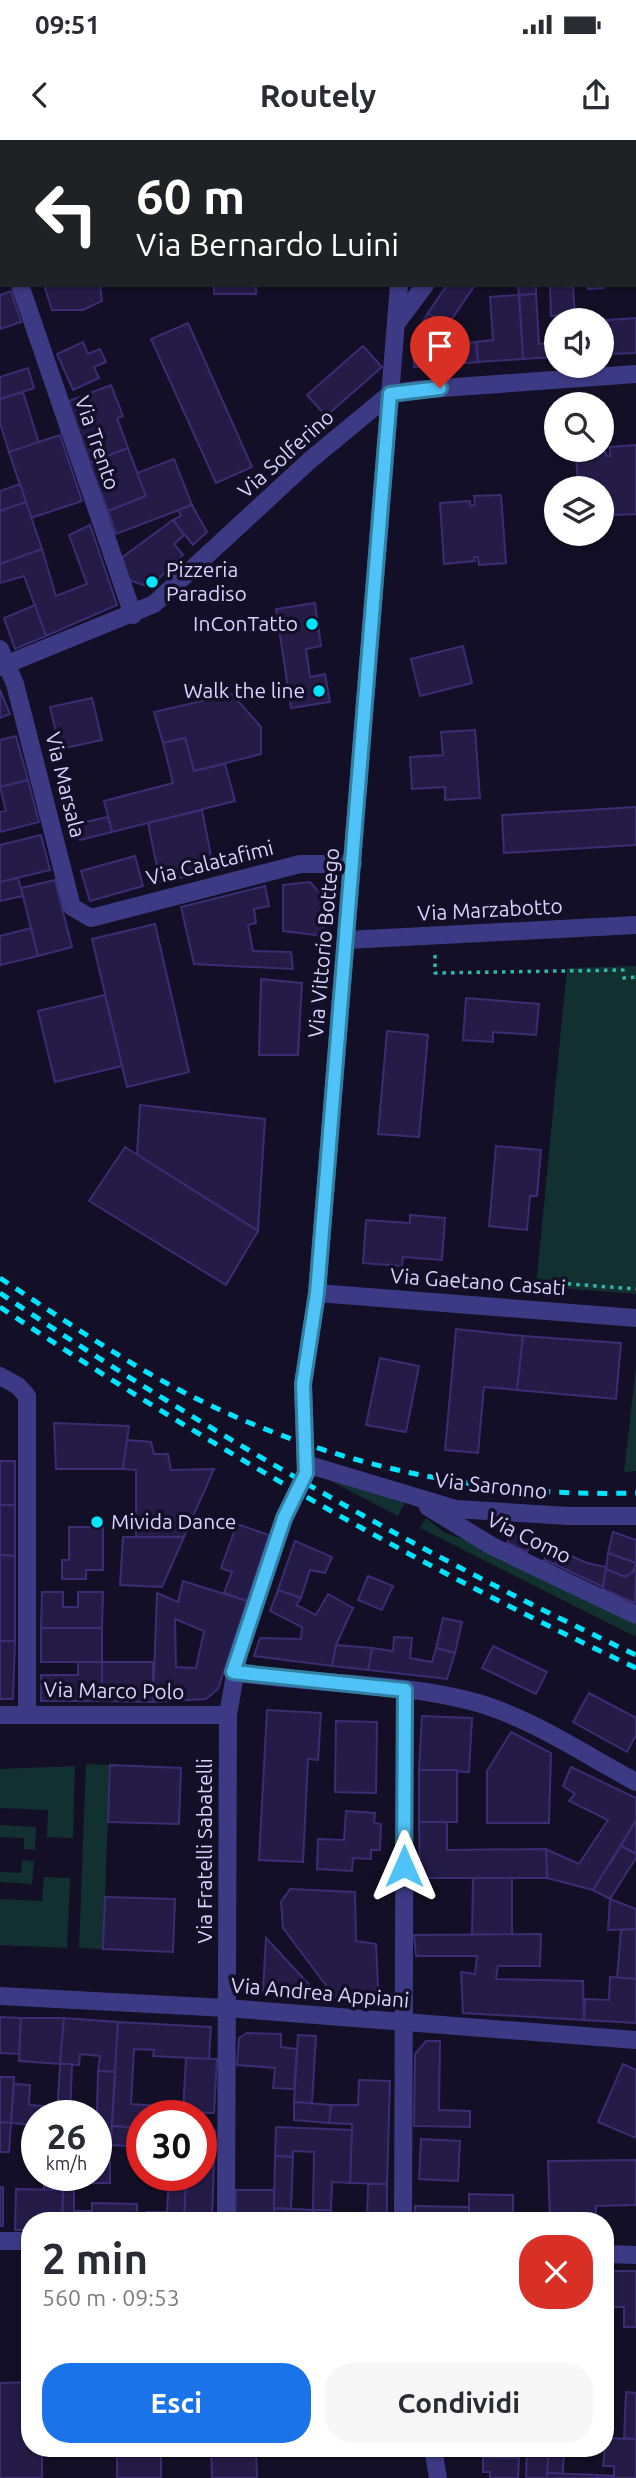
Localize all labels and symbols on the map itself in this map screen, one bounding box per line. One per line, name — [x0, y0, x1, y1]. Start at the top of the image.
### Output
pin — [410, 316, 470, 388]
street label: Via Trento — [71, 393, 125, 493]
street label: Via Solferino — [233, 404, 338, 502]
place label: Pizzeria Paradiso — [166, 557, 247, 605]
marker: Pizzeria Paradiso — [144, 574, 160, 590]
place label: InConTatto — [193, 611, 298, 635]
marker: InConTatto — [304, 616, 320, 632]
place label: Walk the line — [183, 678, 305, 702]
marker: Walk the line — [311, 683, 327, 699]
street label: Via Marsala — [41, 729, 91, 840]
street label: Via Calatafimi — [144, 835, 276, 889]
street label: Via Vittorio Bottego — [303, 847, 343, 1039]
street label: Via Marzabotto — [417, 893, 563, 925]
street label: Via Gaetano Casati — [389, 1263, 567, 1299]
street label: Via Saronno — [434, 1467, 549, 1503]
street label: Via Como — [484, 1507, 575, 1568]
place label: Mivida Dance — [111, 1509, 236, 1533]
marker: Mivida Dance — [89, 1514, 105, 1530]
street label: Via Marco Polo — [43, 1677, 185, 1703]
street label: Via Fratelli Sabatelli — [192, 1758, 216, 1944]
position arrow — [367, 1829, 441, 1903]
street label: Via Andrea Appiani — [230, 1972, 410, 2012]
speed limit sign: 30 — [126, 2100, 217, 2191]

